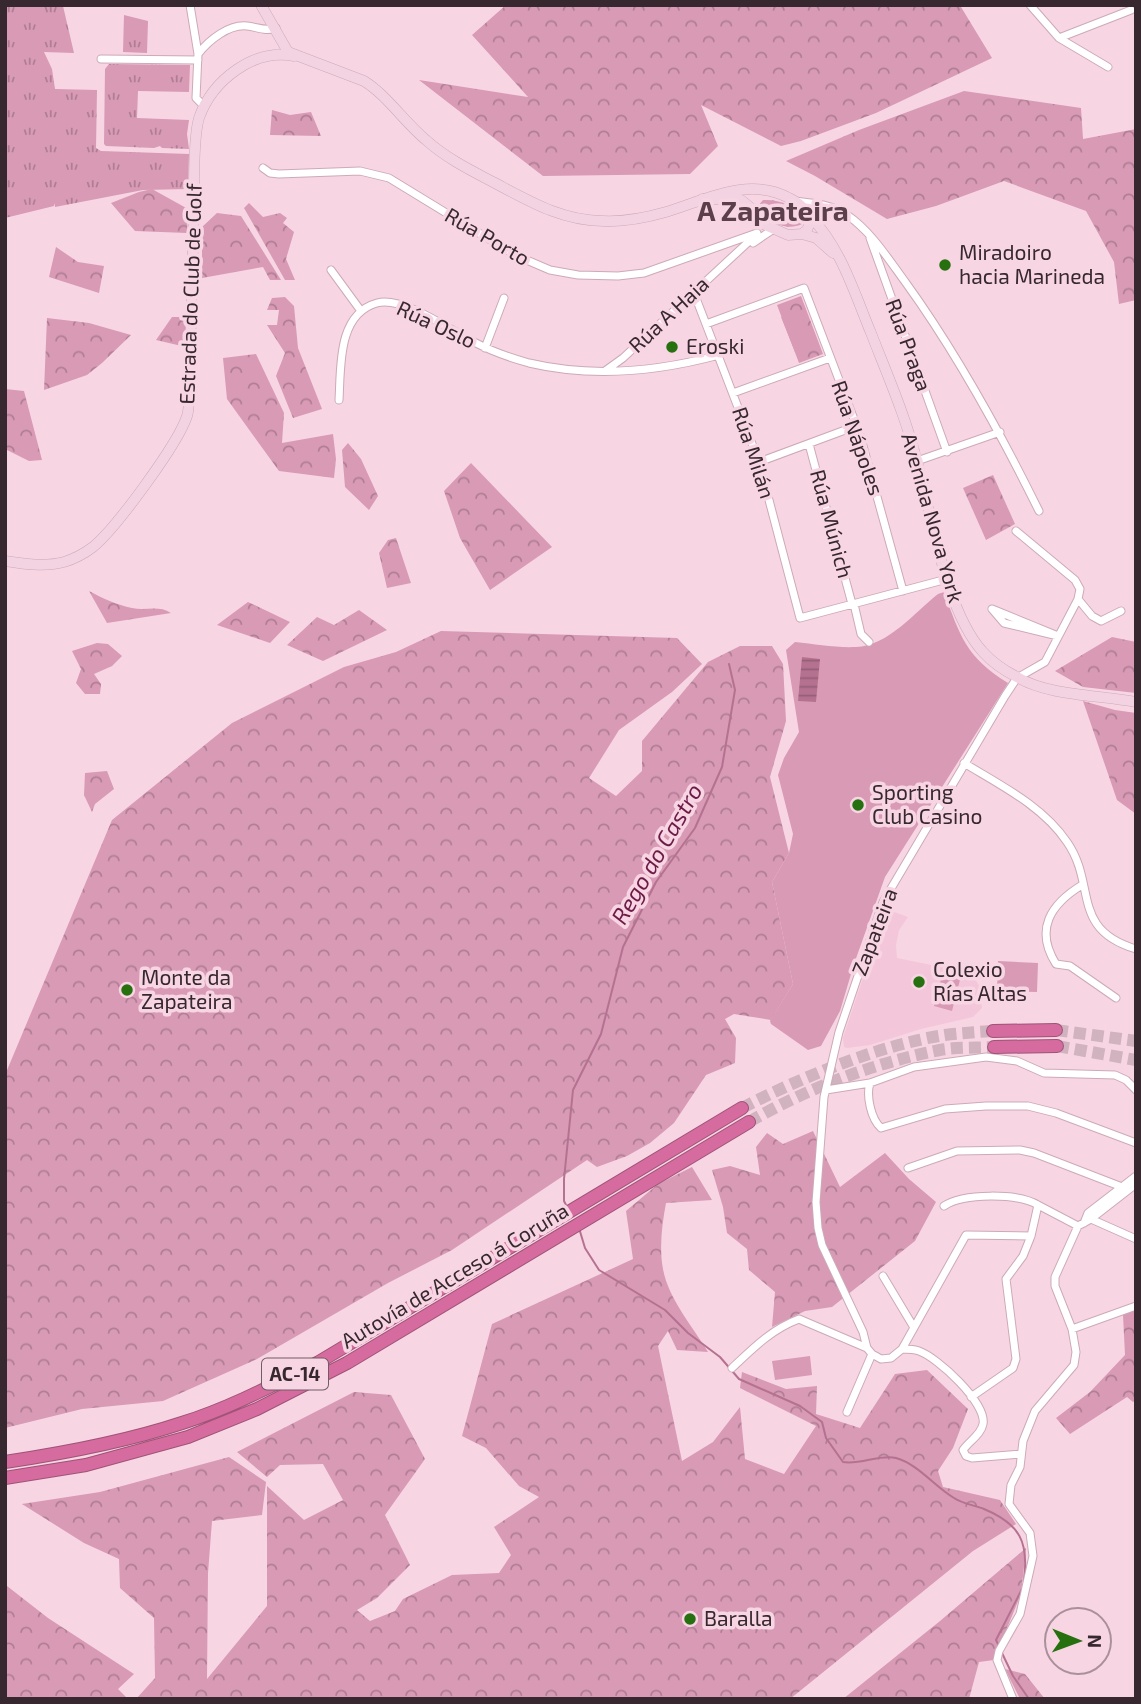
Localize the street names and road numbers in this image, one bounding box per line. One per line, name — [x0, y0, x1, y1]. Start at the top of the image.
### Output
street label: Estrada do Club de Golf — [173, 182, 206, 405]
street label: Rúa Porto — [441, 201, 535, 270]
street label: Rúa A Haia — [623, 271, 713, 357]
street label: Rúa Oslo — [393, 295, 480, 353]
street label: Rúa Praga — [881, 295, 938, 394]
street label: Rúa Nápoles — [827, 377, 890, 498]
street label: Rúa Milán — [728, 404, 781, 501]
street label: Avenida Nova York — [897, 430, 970, 606]
street label: Rúa Múnich — [806, 467, 859, 581]
street label: Zapateira — [846, 884, 902, 979]
street label: Autovía de Acceso á Coruña — [336, 1197, 573, 1353]
road number: AC-14 — [262, 1358, 328, 1390]

